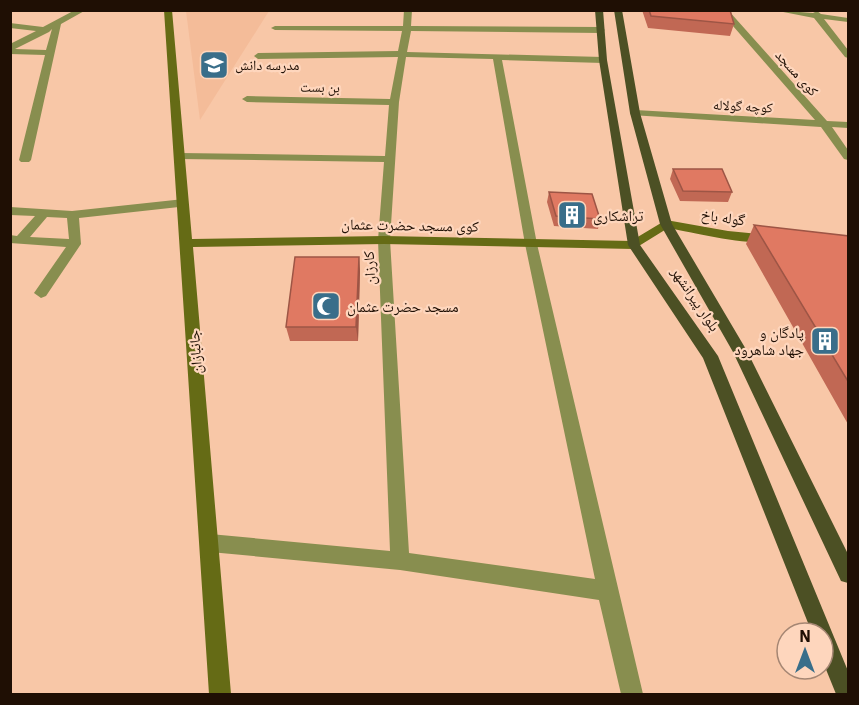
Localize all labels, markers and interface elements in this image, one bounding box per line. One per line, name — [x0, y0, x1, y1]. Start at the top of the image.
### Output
street label: کوی مسجد — [772, 46, 823, 100]
school or university icon: مدرسه دانش — [198, 49, 230, 81]
place label: مدرسه دانش — [235, 56, 299, 74]
street label: بن بست — [300, 78, 340, 96]
street label: کوچه گولاله — [713, 95, 774, 117]
building icon: تراشکاری — [556, 199, 588, 231]
street label: گوله باخ — [700, 205, 747, 231]
place label: تراشکاری — [593, 206, 644, 226]
street label: کوی مسجد حضرت عثمان — [341, 214, 479, 237]
street label: کارزان — [359, 250, 380, 285]
street label: بلوار پیرانشهر — [667, 262, 724, 335]
mosque icon: مسجد حضرت عثمان — [310, 290, 342, 322]
place label: مسجد حضرت عثمان — [347, 297, 459, 317]
place label: پادگان و جهاد شاهرود — [735, 323, 804, 359]
building icon: پادگان و جهاد شاهرود — [809, 325, 841, 357]
street label: جانبازان — [184, 329, 207, 375]
north arrow — [775, 621, 835, 681]
text: N — [799, 626, 811, 646]

